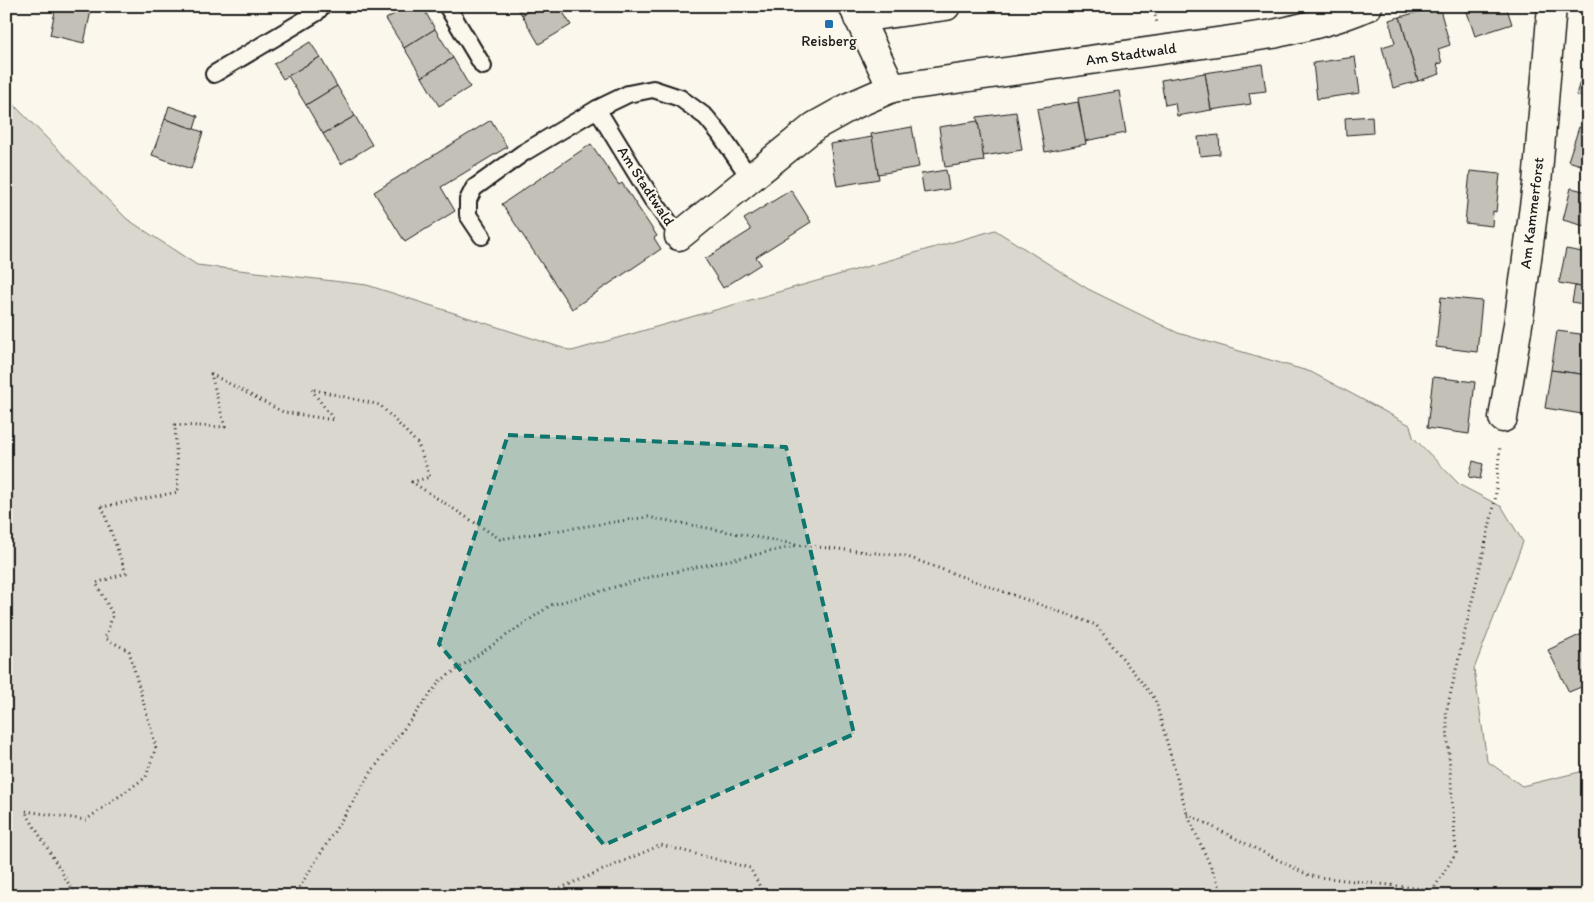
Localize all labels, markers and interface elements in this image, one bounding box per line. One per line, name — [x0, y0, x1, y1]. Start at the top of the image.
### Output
marker: Reisberg — [823, 18, 835, 30]
place label: Reisberg — [801, 32, 857, 50]
street label: Am Stadtwald — [1085, 39, 1178, 69]
street label: Am Stadtwald — [614, 143, 679, 230]
street label: Am Kammerforst — [1516, 156, 1548, 270]

